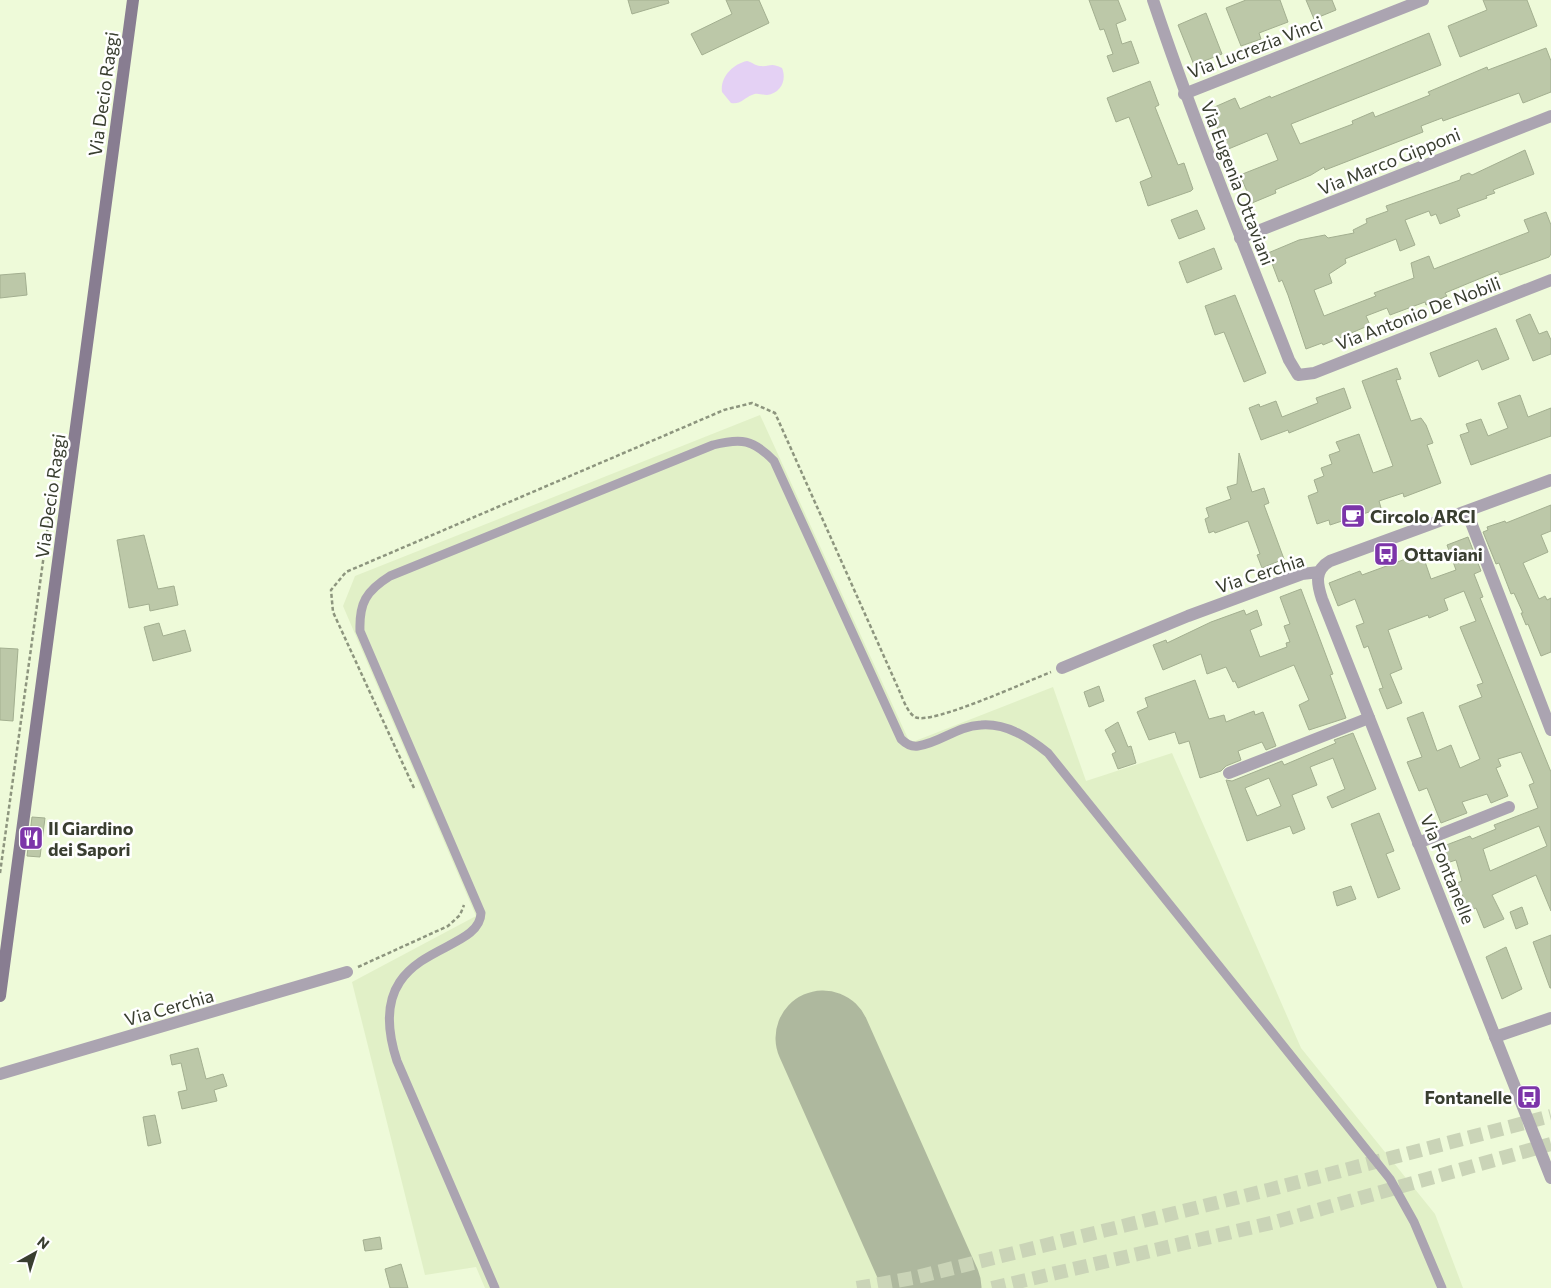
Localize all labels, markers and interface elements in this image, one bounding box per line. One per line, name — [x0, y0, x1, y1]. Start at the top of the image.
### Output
street label: Via Lucrezia Vinci — [1184, 11, 1326, 83]
street label: Via Decio Raggi — [83, 30, 123, 158]
street label: Via Eugenia Ottaviani — [1196, 98, 1280, 268]
street label: Via Marco Gipponi — [1315, 122, 1463, 200]
street label: Via Antonio De Nobili — [1332, 271, 1504, 355]
street label: Via Decio Raggi — [30, 432, 70, 560]
cafe icon: Circolo ARCI — [1340, 503, 1366, 529]
place label: Circolo ARCI — [1370, 505, 1476, 527]
bus stop icon: Ottaviani — [1373, 541, 1399, 567]
place label: Ottaviani — [1404, 543, 1483, 565]
street label: Via Cerchia — [1213, 548, 1307, 598]
street label: Via Fontanelle — [1416, 811, 1480, 927]
place label: Il Giardino dei Sapori — [48, 817, 134, 860]
restaurant icon: Il Giardino dei Sapori — [18, 825, 44, 851]
street label: Via Cerchia — [122, 984, 216, 1030]
bus stop icon: Fontanelle — [1516, 1084, 1542, 1110]
place label: Fontanelle — [1424, 1086, 1512, 1108]
north arrow — [10, 1228, 60, 1278]
text: N — [34, 1233, 53, 1252]

